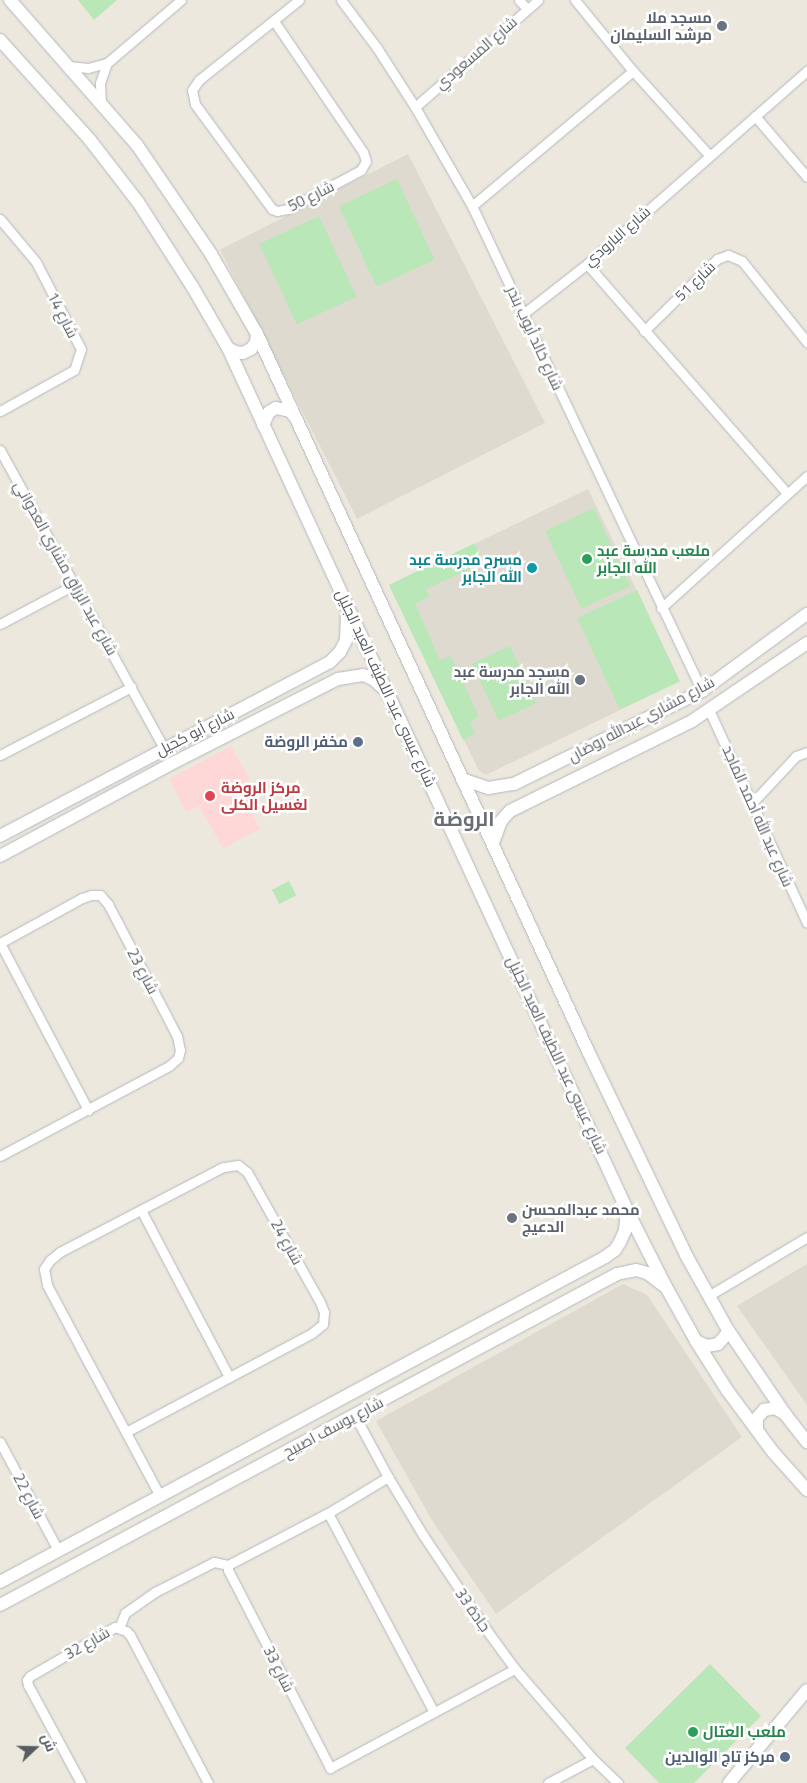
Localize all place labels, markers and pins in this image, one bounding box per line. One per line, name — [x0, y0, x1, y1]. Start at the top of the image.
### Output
place label: مسجد ملا مرشد السليمان — [610, 8, 712, 43]
marker: مسجد ملا مرشد السليمان — [716, 20, 728, 32]
place label: ملعب مدرسة عبد الله الجابر — [597, 541, 710, 576]
place label: مسرح مدرسة عبد الله الجابر — [409, 550, 522, 585]
marker: ملعب مدرسة عبد الله الجابر — [581, 553, 593, 565]
marker: مسرح مدرسة عبد الله الجابر — [526, 562, 538, 574]
place label: مسجد مدرسة عبد الله الجابر — [454, 662, 570, 697]
marker: مسجد مدرسة عبد الله الجابر — [574, 674, 586, 686]
place label: مخفر الروضة — [264, 733, 348, 751]
marker: مخفر الروضة — [352, 736, 364, 748]
place label: مركز الروضة لغسيل الكلى — [221, 778, 308, 813]
marker: مركز الروضة لغسيل الكلى — [203, 789, 217, 803]
place label: محمد عبدالمحسن الدعيج — [522, 1200, 640, 1235]
marker: محمد عبدالمحسن الدعيج — [506, 1212, 518, 1224]
place label: ملعب العتال — [703, 1723, 786, 1741]
marker: ملعب العتال — [687, 1726, 699, 1738]
place label: مركز تاج الوالدين — [665, 1748, 775, 1766]
marker: مركز تاج الوالدين — [779, 1751, 791, 1763]

